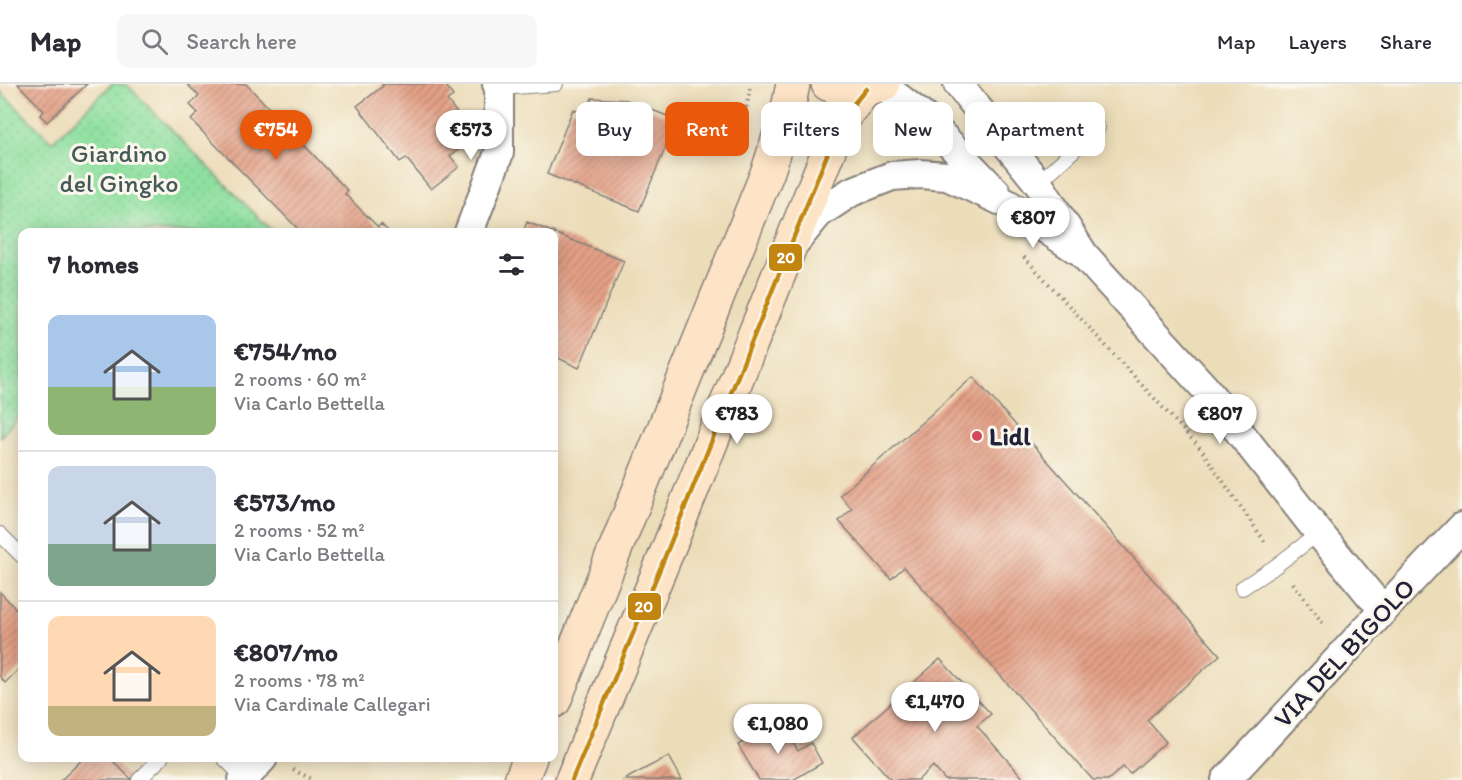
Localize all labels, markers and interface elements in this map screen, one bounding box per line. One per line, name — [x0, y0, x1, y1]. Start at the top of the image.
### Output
search box — [117, 14, 537, 68]
text: Map — [30, 24, 81, 58]
icon: search — [138, 25, 171, 58]
text: Search here — [186, 28, 297, 55]
text: Map — [1217, 29, 1256, 54]
text: Layers — [1289, 29, 1347, 54]
text: Share — [1380, 29, 1432, 54]
chip: Buy — [576, 102, 653, 156]
chip: Rent — [665, 102, 749, 156]
chip: Filters — [761, 102, 861, 156]
chip: New — [873, 102, 953, 156]
chip: Apartment — [965, 102, 1105, 156]
pin: €754 — [240, 110, 312, 161]
pin: €573 — [435, 110, 507, 161]
text: €754 — [254, 117, 298, 141]
text: €573 — [450, 117, 492, 141]
park label: Giardino del Gingko — [60, 137, 178, 199]
pin: €807 — [997, 198, 1069, 249]
text: €807 — [1011, 205, 1055, 229]
line badge: 20 — [768, 243, 803, 272]
text: 7 homes — [48, 248, 139, 280]
icon: filters — [495, 248, 528, 281]
text: 20 — [777, 248, 795, 267]
text: €754/mo — [234, 335, 337, 367]
icon: home — [96, 339, 168, 411]
text: 2 rooms · 60 m² — [234, 367, 367, 391]
text: Via Carlo Bettella — [234, 391, 385, 415]
pin: €783 — [701, 394, 773, 445]
pin: €807 — [1184, 394, 1256, 445]
text: €783 — [715, 401, 759, 425]
text: €807 — [1198, 401, 1242, 425]
place label: Lidl — [989, 420, 1031, 452]
marker: Lidl — [970, 429, 984, 443]
text: €573/mo — [234, 486, 336, 518]
icon: home — [96, 490, 168, 562]
text: 2 rooms · 52 m² — [234, 518, 365, 542]
text: Via Carlo Bettella — [234, 542, 385, 566]
street label: VIA DEL BIGOLO — [1267, 572, 1421, 734]
line badge: 20 — [627, 592, 662, 621]
text: 20 — [635, 597, 653, 616]
text: €807/mo — [234, 636, 338, 668]
icon: home — [96, 640, 168, 712]
text: 2 rooms · 78 m² — [234, 668, 365, 692]
pin: €1,470 — [886, 682, 984, 733]
text: €1,470 — [905, 689, 965, 713]
text: Via Cardinale Callegari — [234, 692, 431, 716]
pin: €1,080 — [729, 704, 827, 755]
text: €1,080 — [747, 711, 809, 735]

